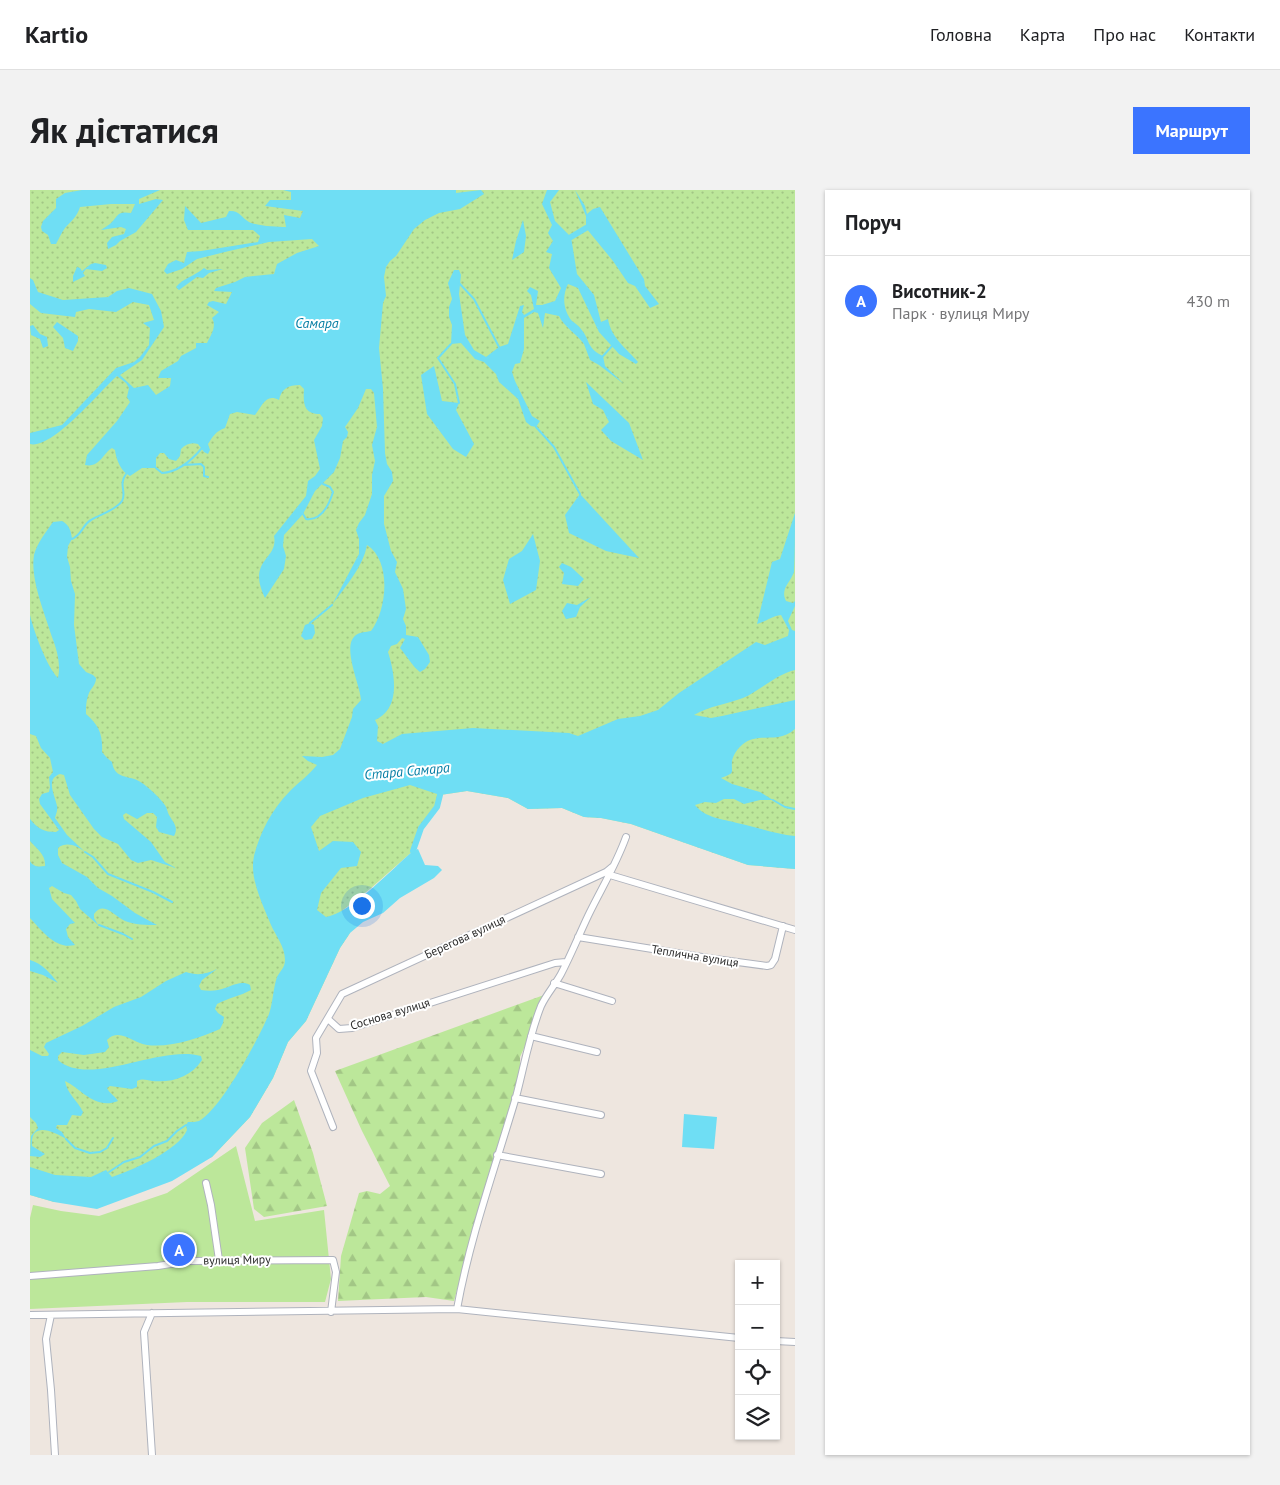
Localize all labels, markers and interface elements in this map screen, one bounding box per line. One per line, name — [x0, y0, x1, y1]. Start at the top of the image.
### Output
text: Kartio — [25, 19, 88, 50]
text: Головна — [930, 23, 992, 46]
text: Карта — [1020, 23, 1065, 46]
text: Про нас — [1093, 23, 1156, 46]
text: Контакти — [1184, 23, 1255, 46]
text: Як дістатися — [30, 107, 219, 153]
button: Маршрут — [1133, 107, 1250, 154]
text: Поруч — [845, 209, 901, 236]
text: Висотник-2 — [892, 279, 987, 303]
text: A — [856, 291, 866, 311]
text: 430 m — [1187, 291, 1230, 311]
text: Парк · вулиця Миру — [892, 303, 1030, 323]
water label: Самара — [295, 314, 339, 332]
water label: Стара Самара — [364, 758, 451, 784]
your location — [349, 893, 375, 919]
street label: Берегова вулиця — [422, 911, 508, 962]
street label: Теплична вулиця — [650, 941, 740, 970]
street label: Соснова вулиця — [348, 994, 432, 1033]
pin: A — [163, 1231, 195, 1269]
street label: вулиця Миру — [203, 1251, 271, 1268]
map controls — [735, 1260, 780, 1440]
button: + — [735, 1260, 780, 1305]
button: − — [735, 1305, 780, 1350]
button: locate — [735, 1350, 780, 1395]
button: layers — [735, 1395, 780, 1440]

